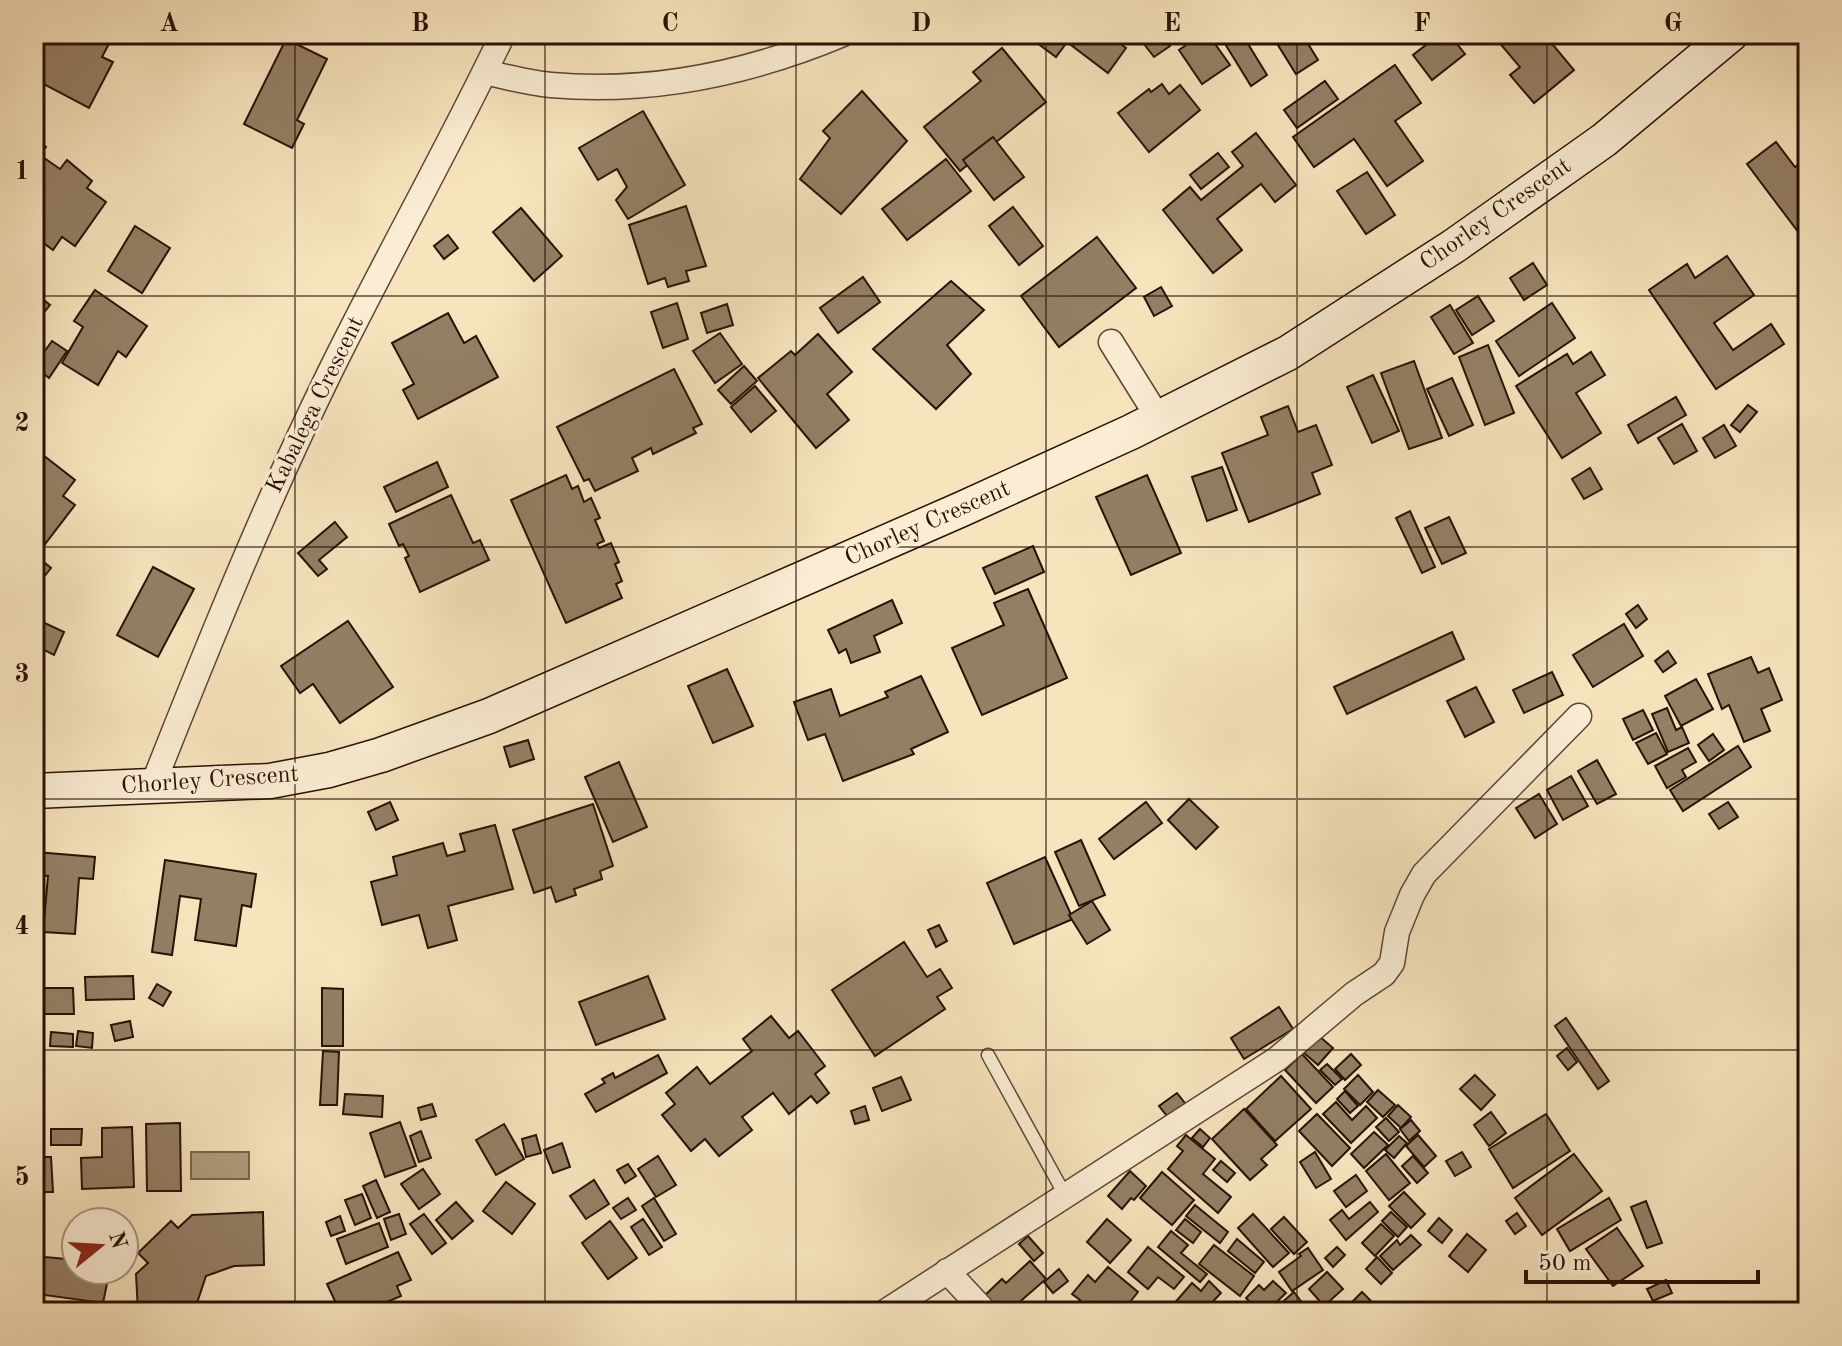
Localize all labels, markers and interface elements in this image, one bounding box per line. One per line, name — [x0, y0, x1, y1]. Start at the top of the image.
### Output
text: A — [159, 11, 179, 37]
text: B — [411, 11, 429, 37]
text: C — [661, 11, 679, 37]
text: D — [911, 11, 931, 37]
text: E — [1163, 11, 1181, 37]
text: F — [1413, 11, 1431, 37]
text: G — [1664, 11, 1682, 37]
street label: Chorley Crescent — [1416, 154, 1576, 276]
text: 1 — [14, 159, 30, 185]
street label: Kabalega Crescent — [263, 313, 369, 497]
text: 2 — [14, 411, 30, 437]
street label: Chorley Crescent — [842, 477, 1014, 571]
text: 3 — [14, 662, 30, 688]
street label: Chorley Crescent — [120, 763, 300, 799]
text: 4 — [14, 914, 30, 940]
text: 5 — [14, 1165, 30, 1191]
north arrow — [60, 1206, 140, 1286]
text: N — [104, 1229, 130, 1252]
scale bar — [1526, 1234, 1758, 1284]
text: 50 m — [1538, 1252, 1592, 1276]

